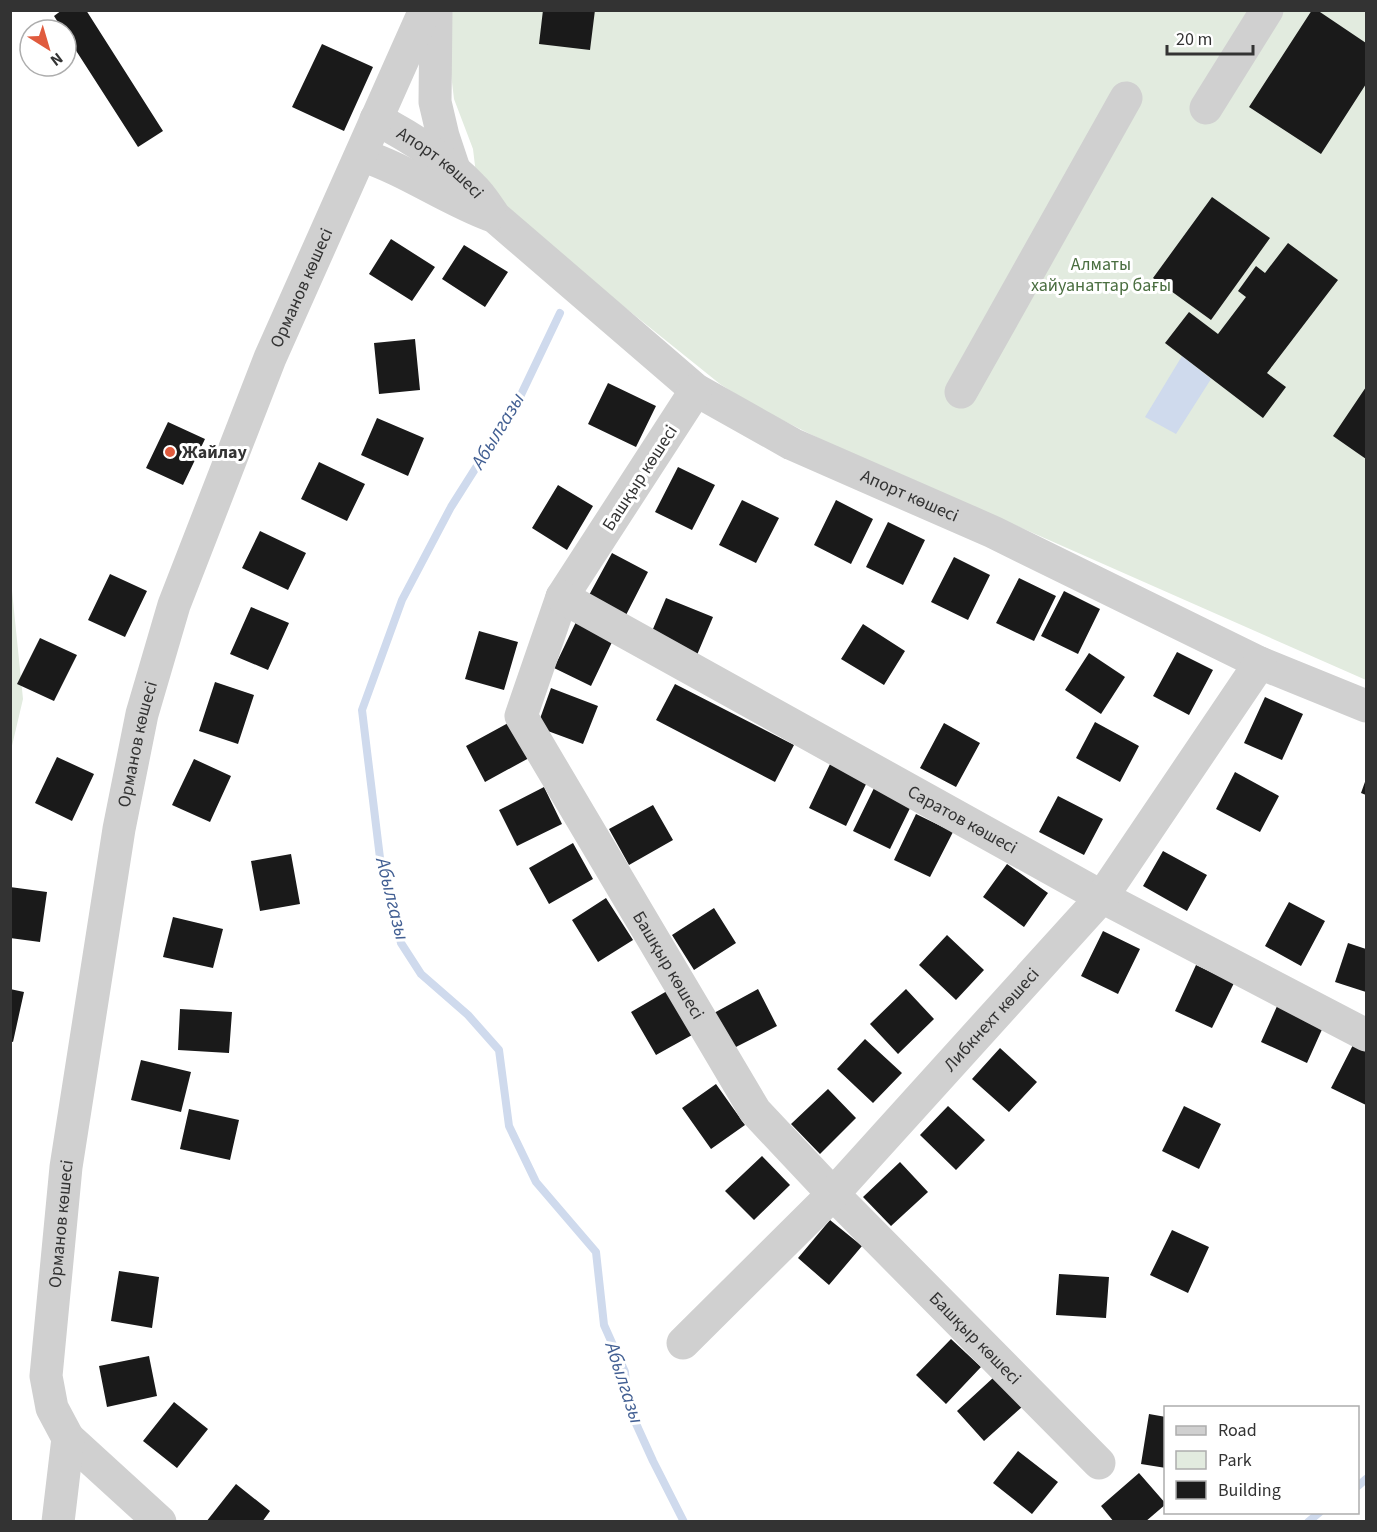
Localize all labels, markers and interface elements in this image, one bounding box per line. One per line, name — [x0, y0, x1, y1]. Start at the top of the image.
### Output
north arrow — [18, 18, 78, 78]
scale bar — [1167, 18, 1252, 56]
text: 20 m — [1176, 27, 1212, 52]
text: N — [46, 47, 67, 71]
street label: Апорт көшесі — [392, 121, 490, 204]
street label: Орманов көшесі — [264, 224, 339, 352]
park label: Алматы хайуанаттар бағы — [1031, 252, 1171, 298]
water label: Абылгазы — [463, 388, 532, 476]
street label: Башқыр көшесі — [596, 420, 684, 536]
place label: Жайлау — [182, 440, 248, 465]
marker: Жайлау — [163, 445, 177, 459]
street label: Апорт көшесі — [857, 463, 963, 528]
street label: Орманов көшесі — [111, 678, 164, 809]
street label: Саратов көшесі — [903, 779, 1022, 860]
water label: Абылгазы — [368, 853, 416, 943]
street label: Башқыр көшесі — [627, 906, 710, 1024]
street label: Либкнехт көшесі — [938, 962, 1045, 1077]
street label: Орманов көшесі — [42, 1158, 79, 1289]
street label: Башқыр көшесі — [924, 1286, 1027, 1390]
water label: Абылгазы — [597, 1337, 650, 1427]
legend — [1164, 1406, 1359, 1514]
text: Road — [1218, 1418, 1257, 1443]
text: Park — [1218, 1448, 1252, 1473]
text: Building — [1218, 1478, 1281, 1503]

